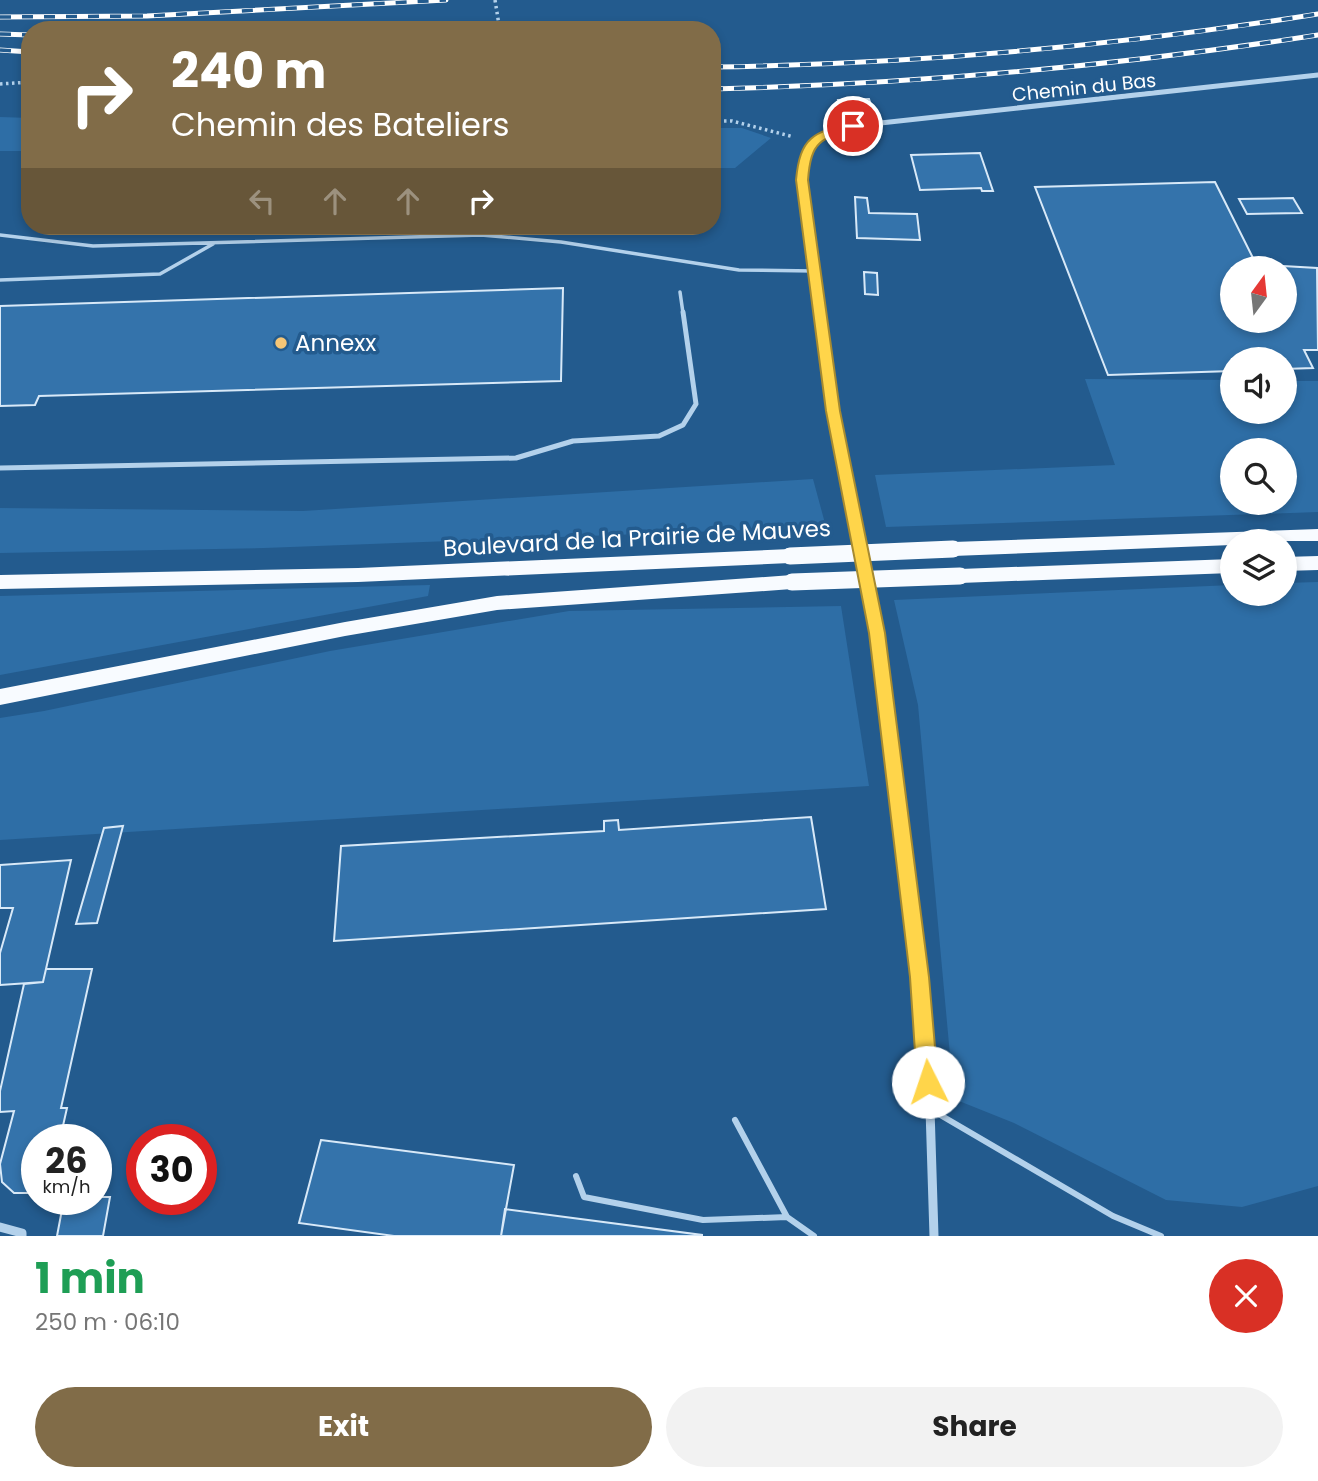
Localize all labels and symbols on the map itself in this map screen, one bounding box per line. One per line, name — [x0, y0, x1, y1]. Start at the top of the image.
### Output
street label: Chemin du Bas — [1011, 67, 1157, 108]
pin — [823, 96, 883, 156]
north arrow — [1220, 256, 1297, 332]
place label: Annexx — [295, 327, 376, 359]
marker: Annexx — [273, 335, 289, 351]
street label: Boulevard de la Prairie de Mauves — [442, 512, 832, 564]
position arrow — [891, 1045, 965, 1119]
speed limit sign: 30 — [126, 1124, 217, 1215]

